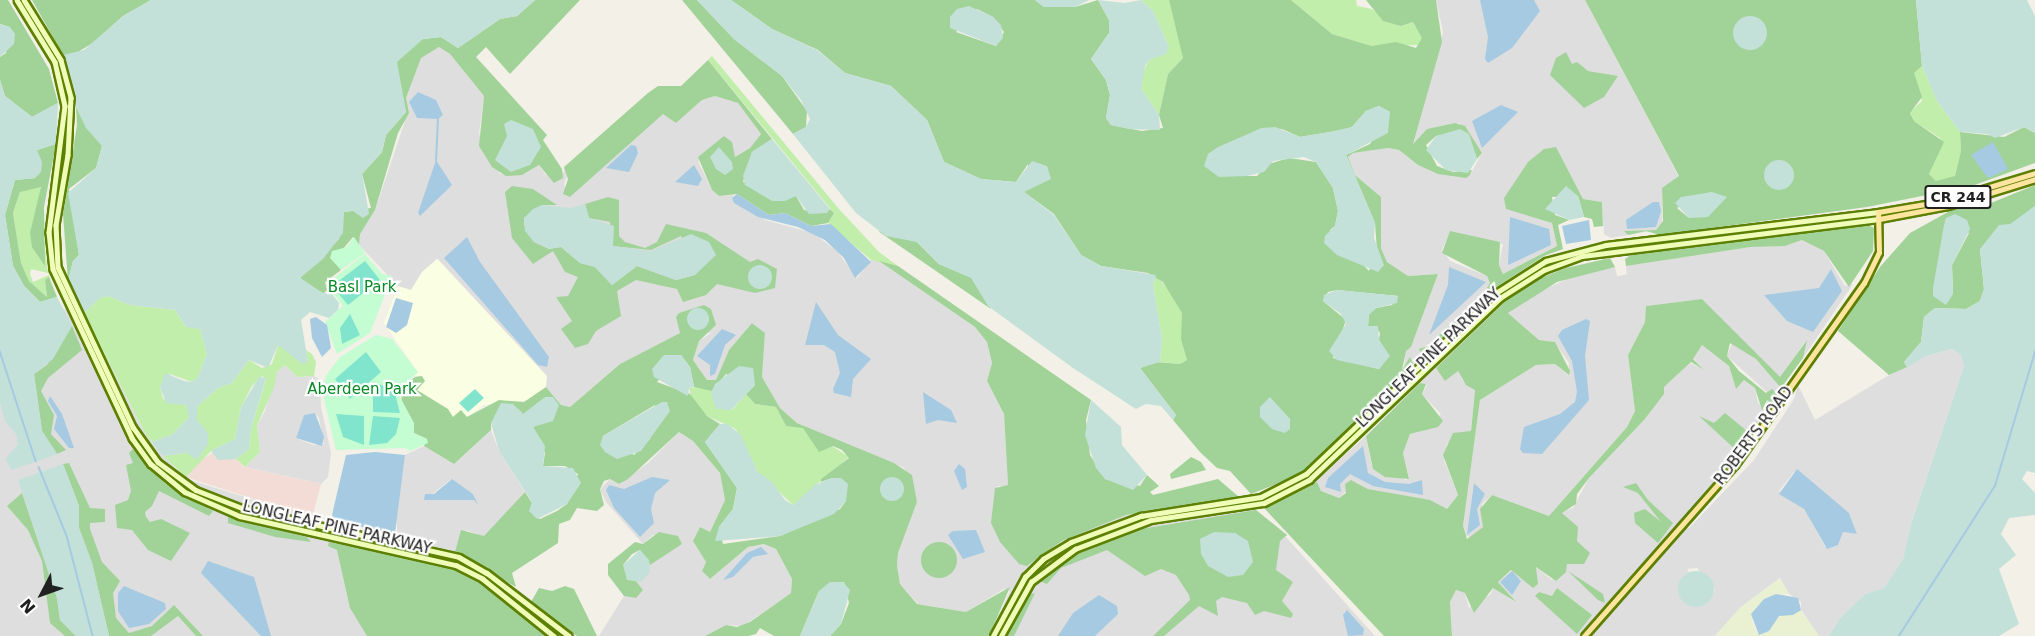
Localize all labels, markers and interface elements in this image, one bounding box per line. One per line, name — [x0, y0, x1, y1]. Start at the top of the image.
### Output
road number: CR 244 — [1924, 186, 1992, 208]
park label: Basl Park — [328, 279, 396, 297]
street label: LONGLEAF PINE PARKWAY — [1353, 284, 1505, 432]
park label: Aberdeen Park — [307, 381, 417, 399]
street label: ROBERTS ROAD — [1711, 383, 1797, 489]
street label: LONGLEAF PINE PARKWAY — [241, 497, 433, 559]
north arrow — [12, 564, 72, 624]
text: N — [16, 595, 40, 617]

